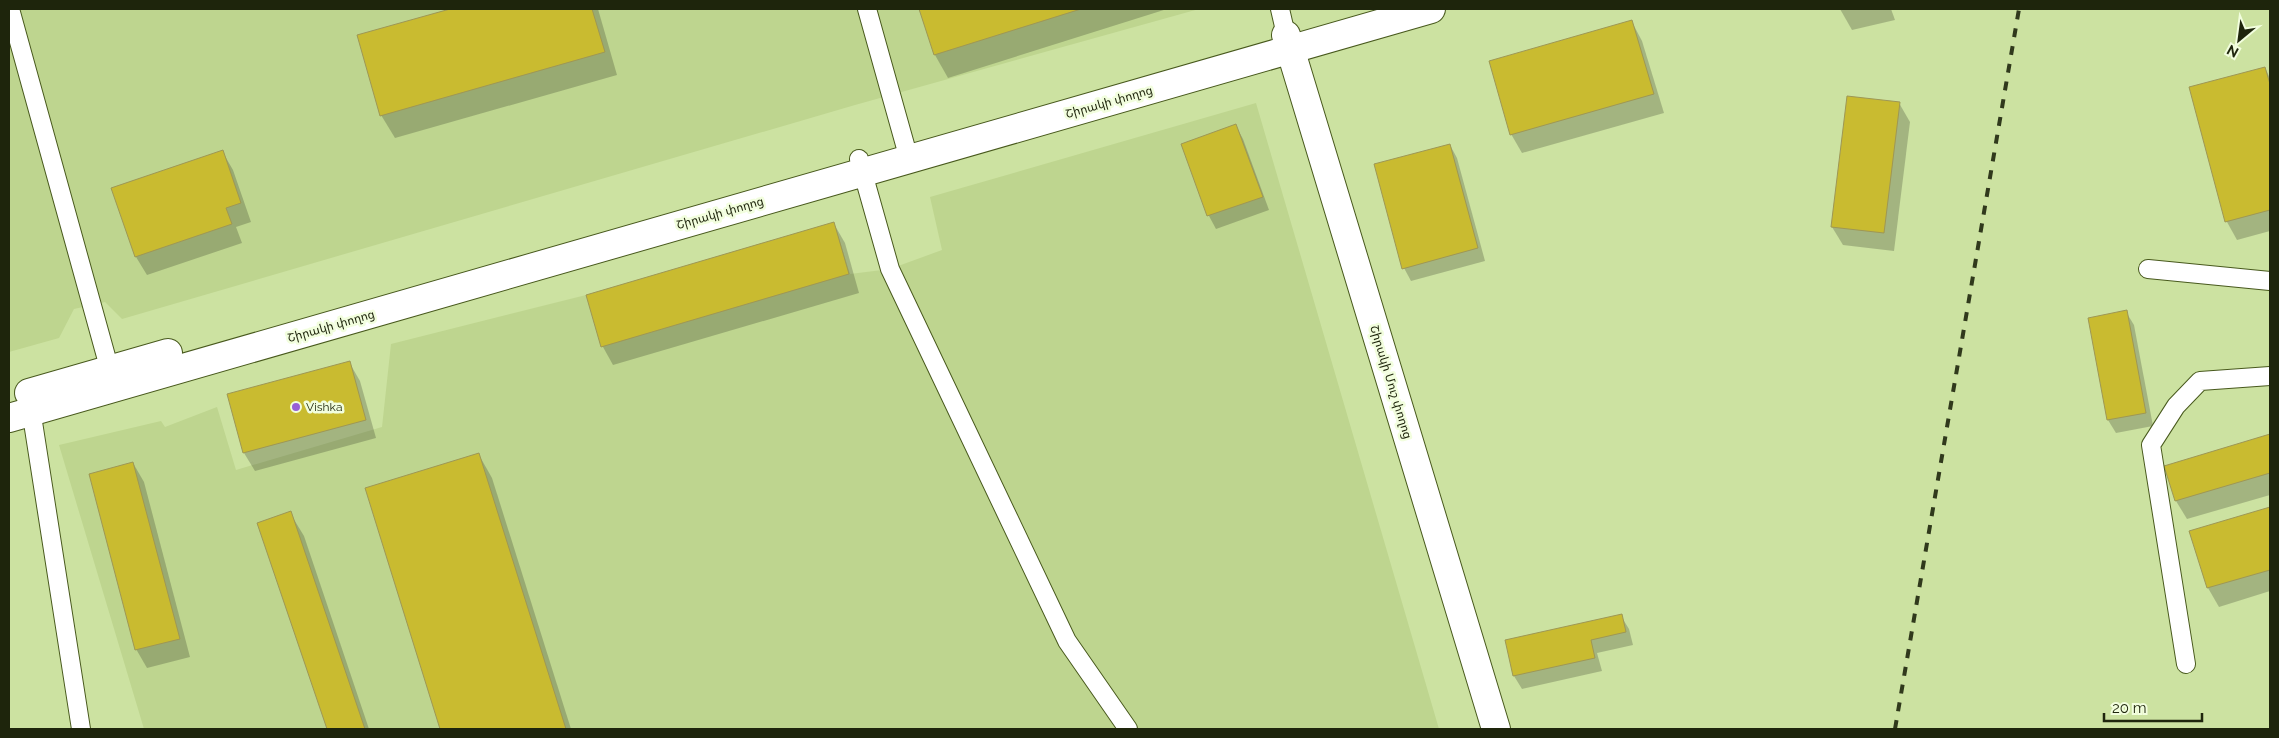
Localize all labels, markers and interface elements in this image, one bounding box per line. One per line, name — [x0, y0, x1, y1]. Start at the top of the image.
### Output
north arrow — [2214, 15, 2264, 65]
text: N — [2224, 42, 2241, 61]
street label: Շիրակի փողոց — [1064, 83, 1154, 121]
street label: Շիրակի փողոց — [675, 194, 765, 232]
street label: Շիրակի փողոց — [286, 307, 376, 345]
street label: Շիրակի Մուշ փողոց — [1367, 323, 1415, 441]
place label: Vishka — [306, 400, 342, 414]
marker: Vishka — [290, 401, 302, 413]
scale bar — [2104, 690, 2202, 722]
text: 20 m — [2112, 699, 2147, 717]

